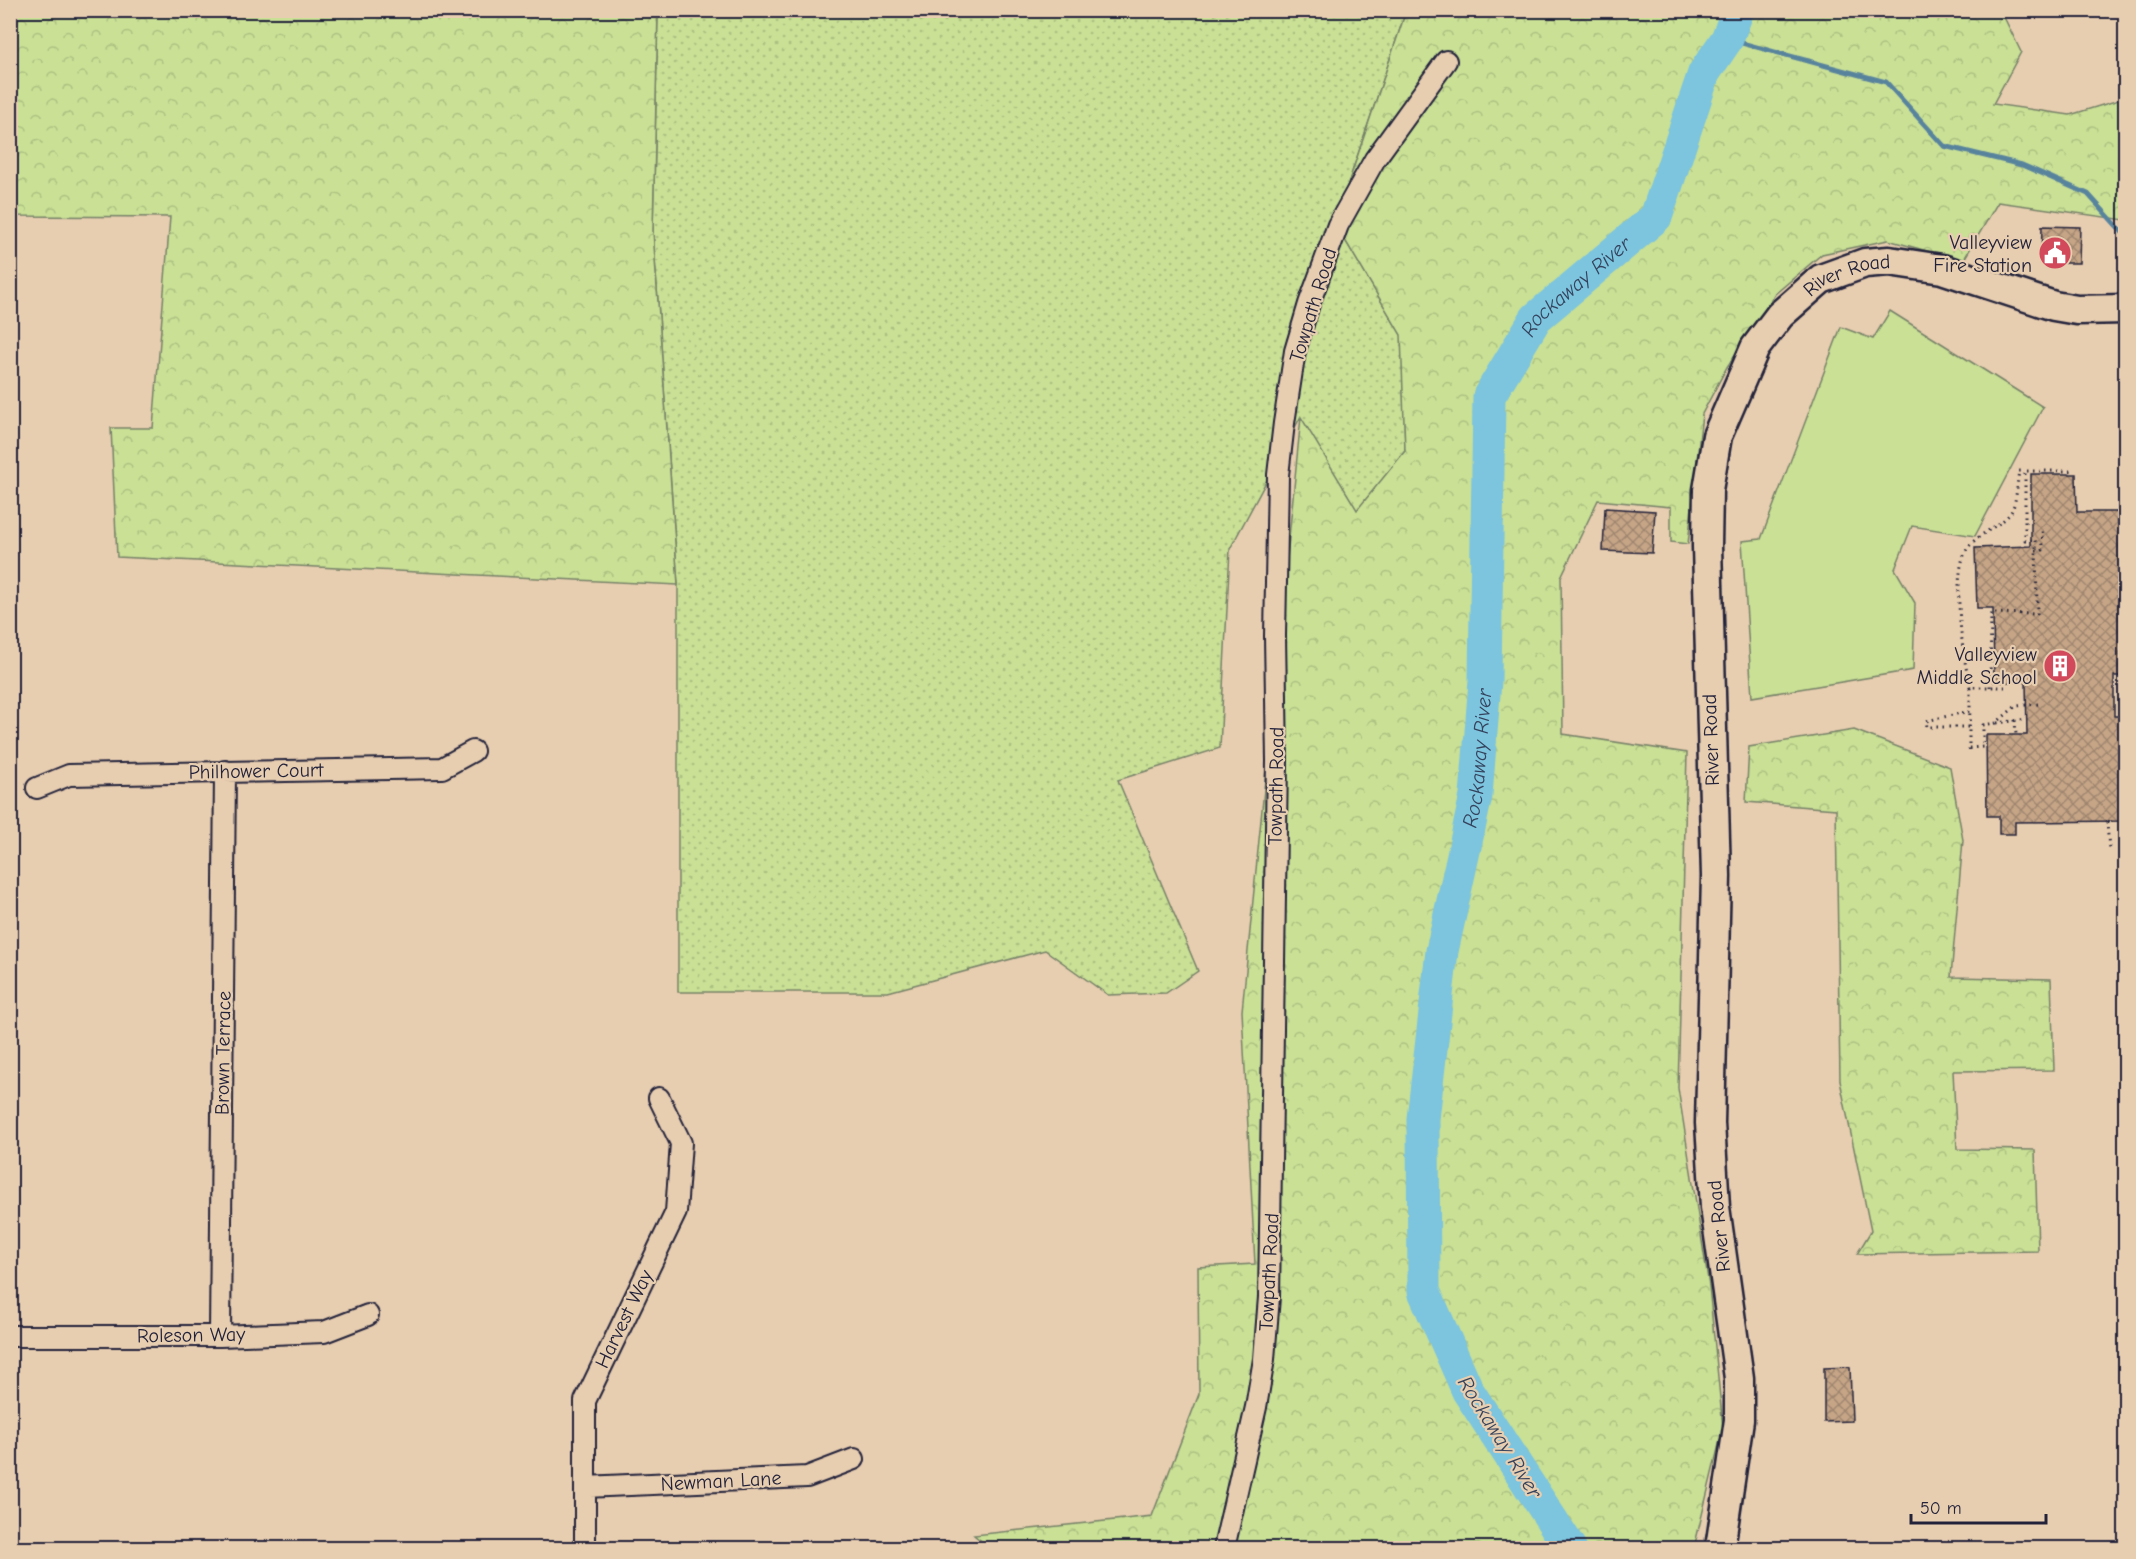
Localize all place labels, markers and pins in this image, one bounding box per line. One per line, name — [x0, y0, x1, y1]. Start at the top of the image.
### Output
place label: Valleyview Fire Station — [1933, 231, 2032, 277]
public building icon: Valleyview Fire Station — [2037, 235, 2073, 271]
place label: Valleyview Middle School — [1916, 643, 2037, 689]
building icon: Valleyview Middle School — [2042, 648, 2078, 684]

